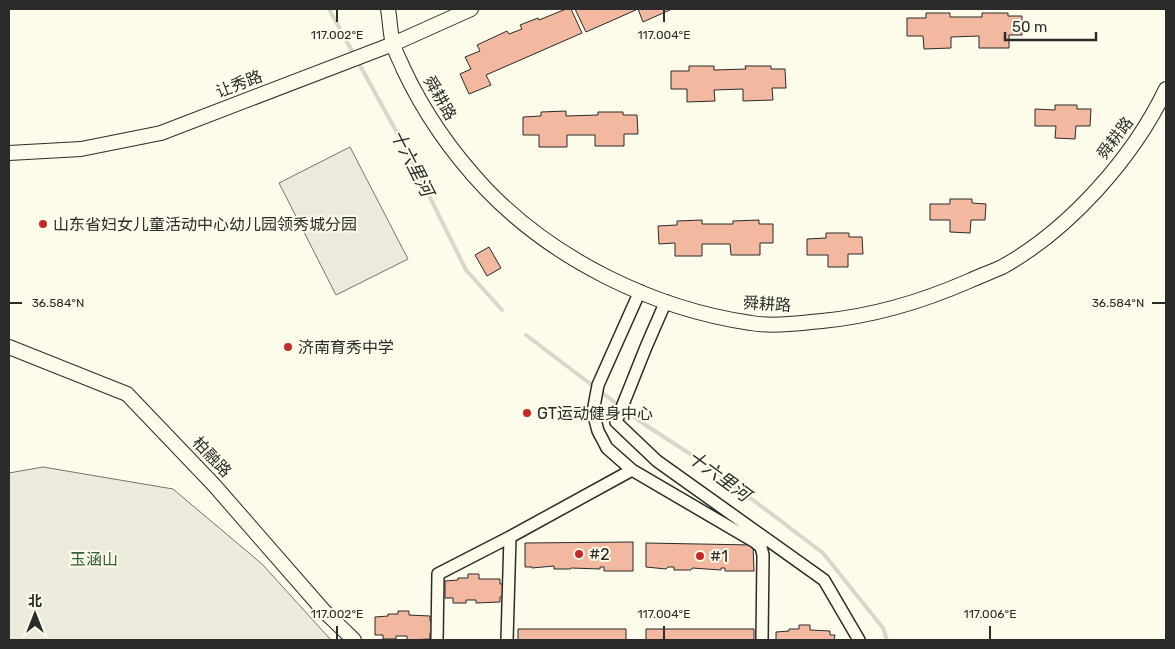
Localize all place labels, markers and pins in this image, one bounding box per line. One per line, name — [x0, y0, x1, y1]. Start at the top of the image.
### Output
place label: 山东省妇女儿童活动中心幼儿园领秀城分园 — [53, 215, 357, 234]
marker: 山东省妇女儿童活动中心幼儿园领秀城分园 — [37, 218, 49, 230]
place label: 济南育秀中学 — [298, 338, 394, 357]
marker: 济南育秀中学 — [282, 341, 294, 353]
place label: GT运动健身中心 — [537, 404, 653, 423]
marker: GT运动健身中心 — [521, 407, 533, 419]
place label: #2 — [589, 545, 610, 564]
place label: #1 — [710, 547, 728, 566]
marker: #2 — [573, 548, 585, 560]
marker: #1 — [694, 550, 706, 562]

